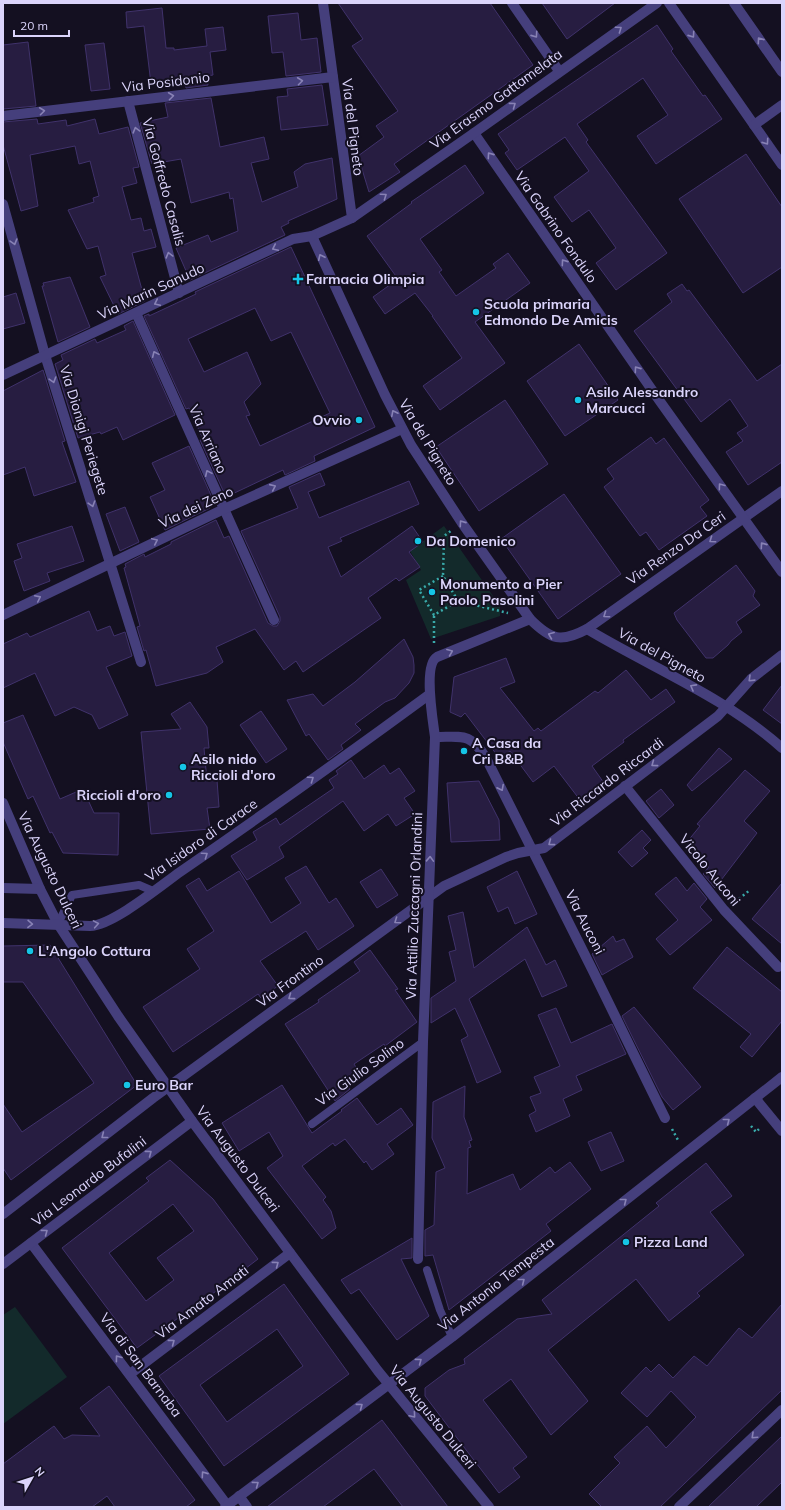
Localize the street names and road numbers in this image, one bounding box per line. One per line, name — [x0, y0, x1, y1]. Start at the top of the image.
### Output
street label: Via Erasmo Gattamelata — [426, 45, 566, 153]
street label: Via Posidonio — [121, 68, 211, 96]
street label: Via del Pigneto — [338, 77, 368, 177]
street label: Via Goffredo Casalis — [138, 116, 190, 248]
street label: Via Gabrino Fondulo — [511, 168, 601, 286]
street label: Via Marin Sanudo — [95, 258, 207, 324]
street label: Via Dionigi Periegete — [56, 363, 112, 497]
street label: Via del Pigneto — [395, 395, 461, 489]
street label: Via Arriano — [185, 402, 231, 476]
street label: Via dei Zeno — [156, 482, 236, 532]
street label: Via Renzo Da Ceri — [623, 507, 729, 589]
street label: Via del Pigneto — [615, 623, 709, 687]
street label: Via Riccardo Riccardi — [547, 734, 667, 830]
street label: Via Isidoro di Carace — [141, 794, 261, 886]
street label: Via Augusto Dulceri — [14, 808, 86, 932]
street label: Via Attilio Zuccagni Orlandini — [402, 812, 426, 1000]
street label: Vicolo Auconi — [675, 830, 745, 910]
street label: Via Auconi — [561, 887, 609, 957]
street label: Via Frontino — [253, 951, 327, 1011]
street label: Via Giulio Solino — [312, 1034, 408, 1110]
street label: Via Augusto Dulceri — [192, 1102, 284, 1216]
street label: Via Leonardo Bufalini — [28, 1132, 150, 1230]
street label: Via Antonio Tempesta — [434, 1233, 558, 1335]
street label: Via Amato Amati — [152, 1261, 252, 1343]
street label: Via di San Barnaba — [96, 1309, 186, 1421]
street label: Via Augusto Dulceri — [386, 1362, 480, 1472]

